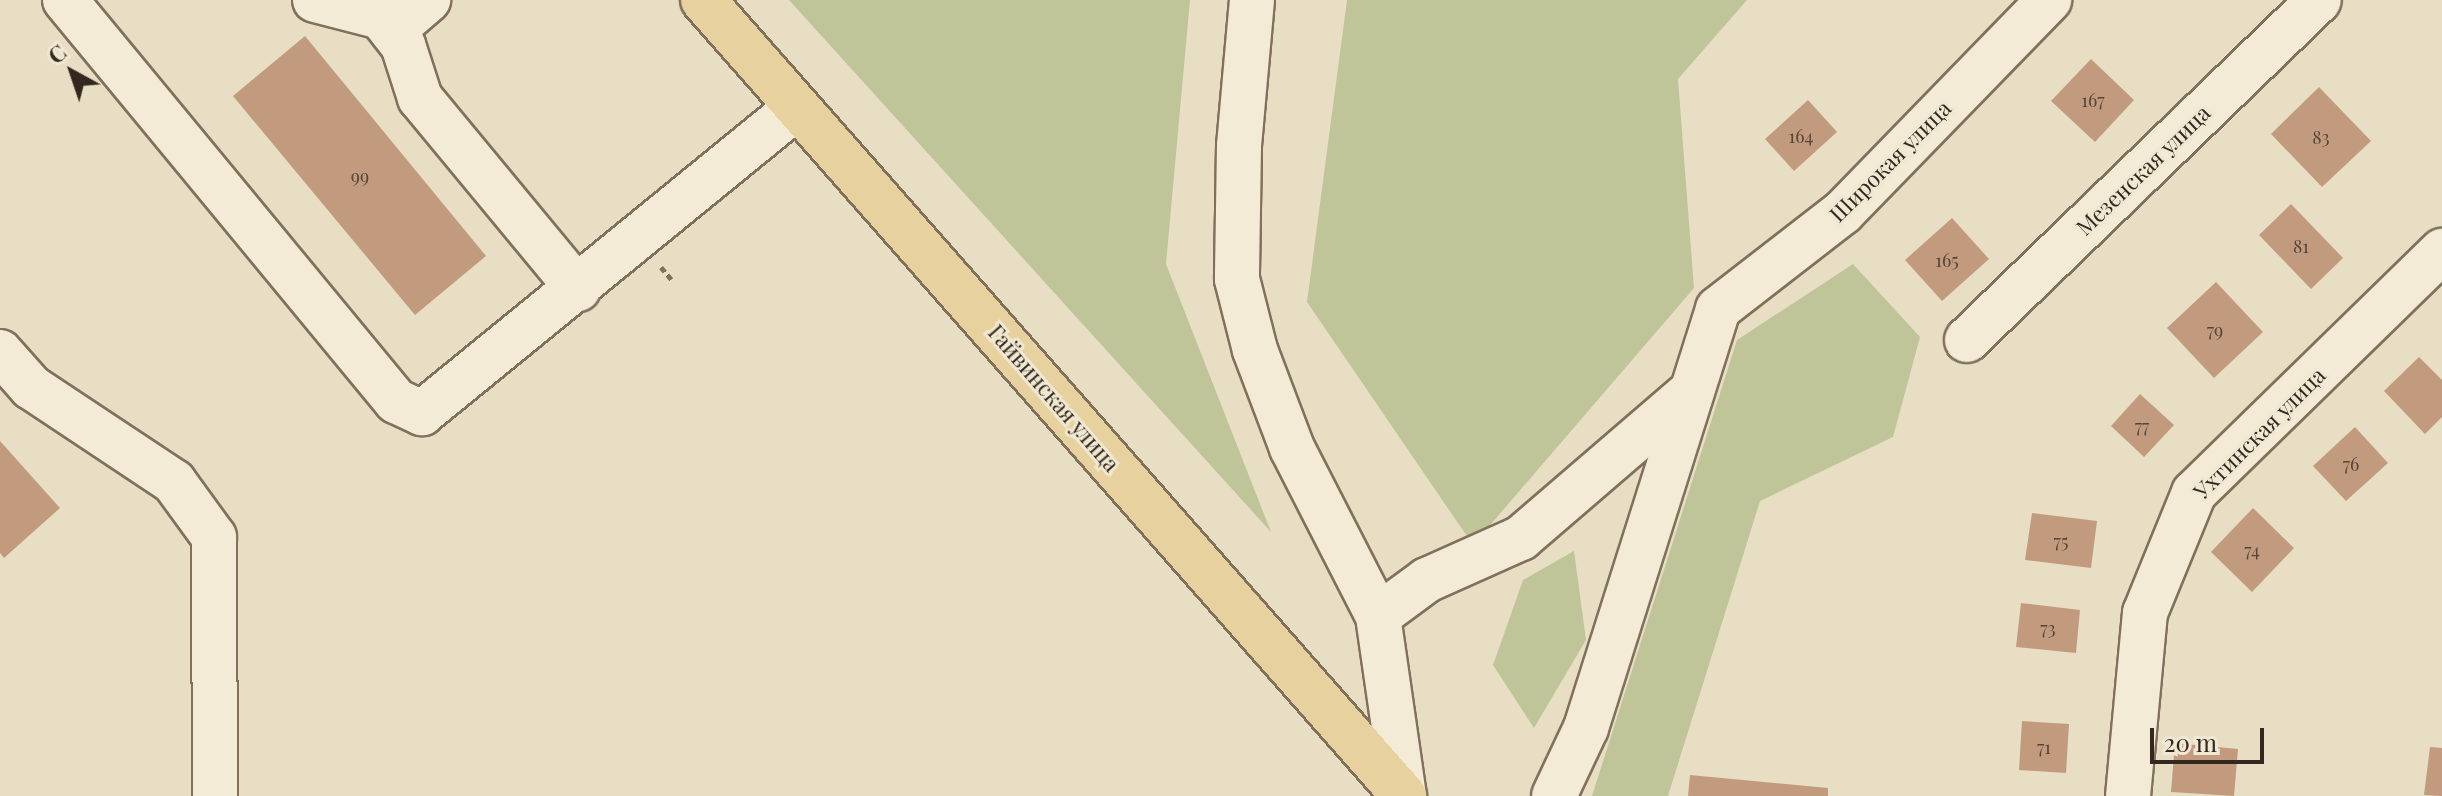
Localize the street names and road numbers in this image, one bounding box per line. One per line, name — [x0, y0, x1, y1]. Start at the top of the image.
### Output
street label: Широкая улица — [1824, 95, 1956, 227]
street label: Мезенская улица — [2071, 99, 2215, 241]
street label: Гайвинская улица — [983, 319, 1125, 477]
street label: Ухтинская улица — [2188, 362, 2330, 504]

